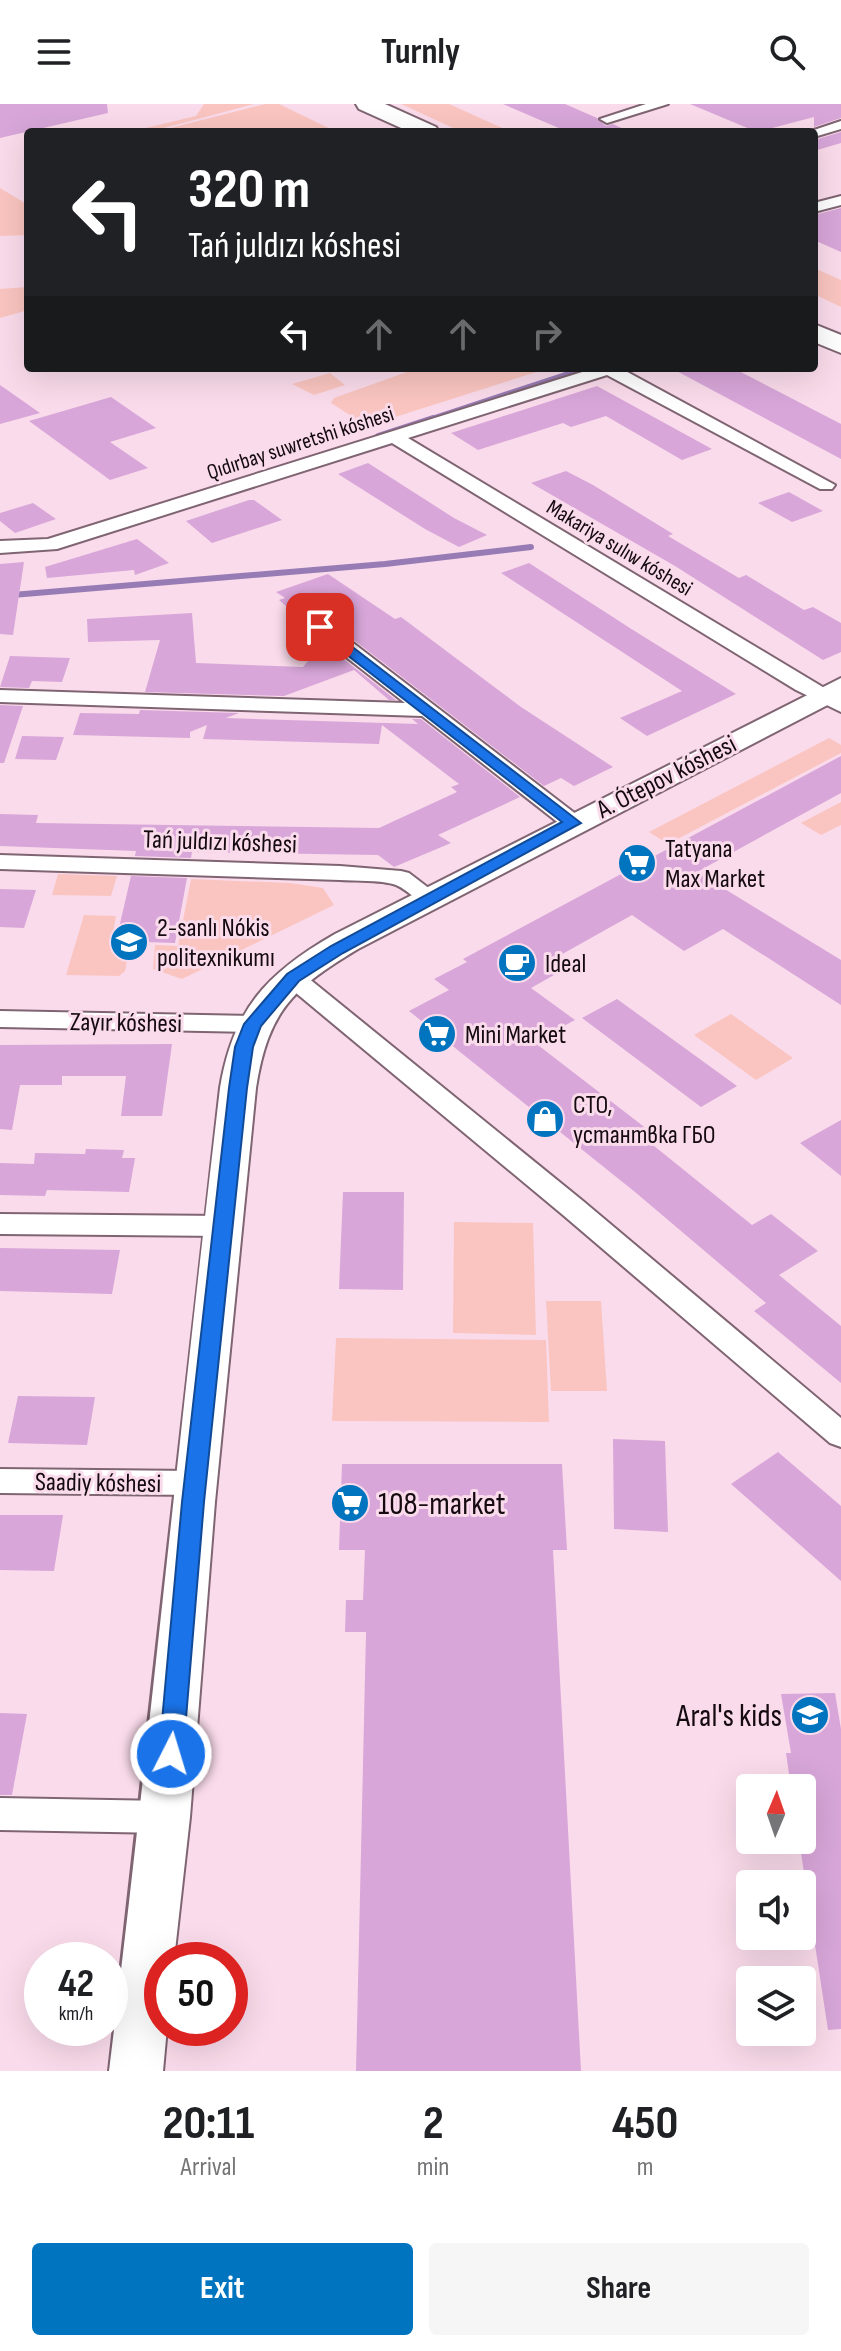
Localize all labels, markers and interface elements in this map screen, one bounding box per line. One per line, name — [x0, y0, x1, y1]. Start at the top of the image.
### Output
icon: menu — [32, 30, 76, 74]
icon: search — [765, 30, 809, 74]
text: Turnly — [381, 31, 460, 74]
text: 320 m — [188, 157, 310, 224]
icon: left — [56, 160, 160, 264]
text: Tań juldızı kóshesi — [188, 225, 401, 268]
icon: left — [273, 312, 317, 356]
icon: ahead — [357, 312, 401, 356]
icon: ahead — [441, 312, 485, 356]
icon: right — [525, 312, 569, 356]
street label: Qıdırbay suwretshi kóshesi — [204, 400, 397, 486]
street label: Makariya sulıw kóshesi — [541, 494, 697, 602]
pin — [286, 593, 354, 661]
icon: arrive — [298, 605, 342, 649]
street label: A. Ótepov kóshesi — [591, 729, 742, 826]
street label: Tań juldızı kóshesi — [143, 824, 297, 861]
place label: Tatyana Max Market — [665, 834, 765, 895]
supermarket icon: Tatyana Max Market — [616, 842, 658, 884]
place label: 2-sanlı Nókis politexnikumı — [157, 913, 275, 974]
school or university icon: 2-sanlı Nókis politexnikumı — [108, 921, 150, 963]
cafe icon: Ideal — [496, 942, 538, 984]
place label: Ideal — [545, 949, 586, 980]
street label: Zayır kóshesi — [70, 1007, 182, 1040]
supermarket icon: Mini Market — [416, 1013, 458, 1055]
place label: Mini Market — [465, 1020, 566, 1051]
place label: СТО, устантвка ГБО — [573, 1090, 716, 1151]
shop icon: СТО, устантвка ГБО — [524, 1098, 566, 1140]
street label: Saadiy kóshesi — [35, 1467, 161, 1500]
supermarket icon: 108-market — [329, 1482, 371, 1524]
place label: 108-market — [378, 1485, 506, 1524]
school or university icon: Aral's kids — [789, 1694, 831, 1736]
place label: Aral's kids — [675, 1697, 782, 1736]
position arrow — [129, 1712, 213, 1796]
north arrow — [736, 1774, 816, 1854]
map controls — [736, 1774, 816, 2046]
button: sound — [736, 1870, 816, 1950]
speed limit sign: 50 — [144, 1942, 248, 2046]
text: 42 — [58, 1960, 94, 2008]
button: layers — [736, 1966, 816, 2046]
text: km/h — [59, 2002, 93, 2026]
text: 20:11 — [163, 2095, 254, 2152]
text: 2 — [423, 2095, 444, 2152]
text: 450 — [612, 2095, 678, 2152]
text: Arrival — [180, 2152, 236, 2183]
text: min — [417, 2152, 449, 2183]
text: m — [637, 2152, 654, 2183]
button: Exit — [32, 2243, 413, 2335]
button: Share — [429, 2243, 809, 2335]

